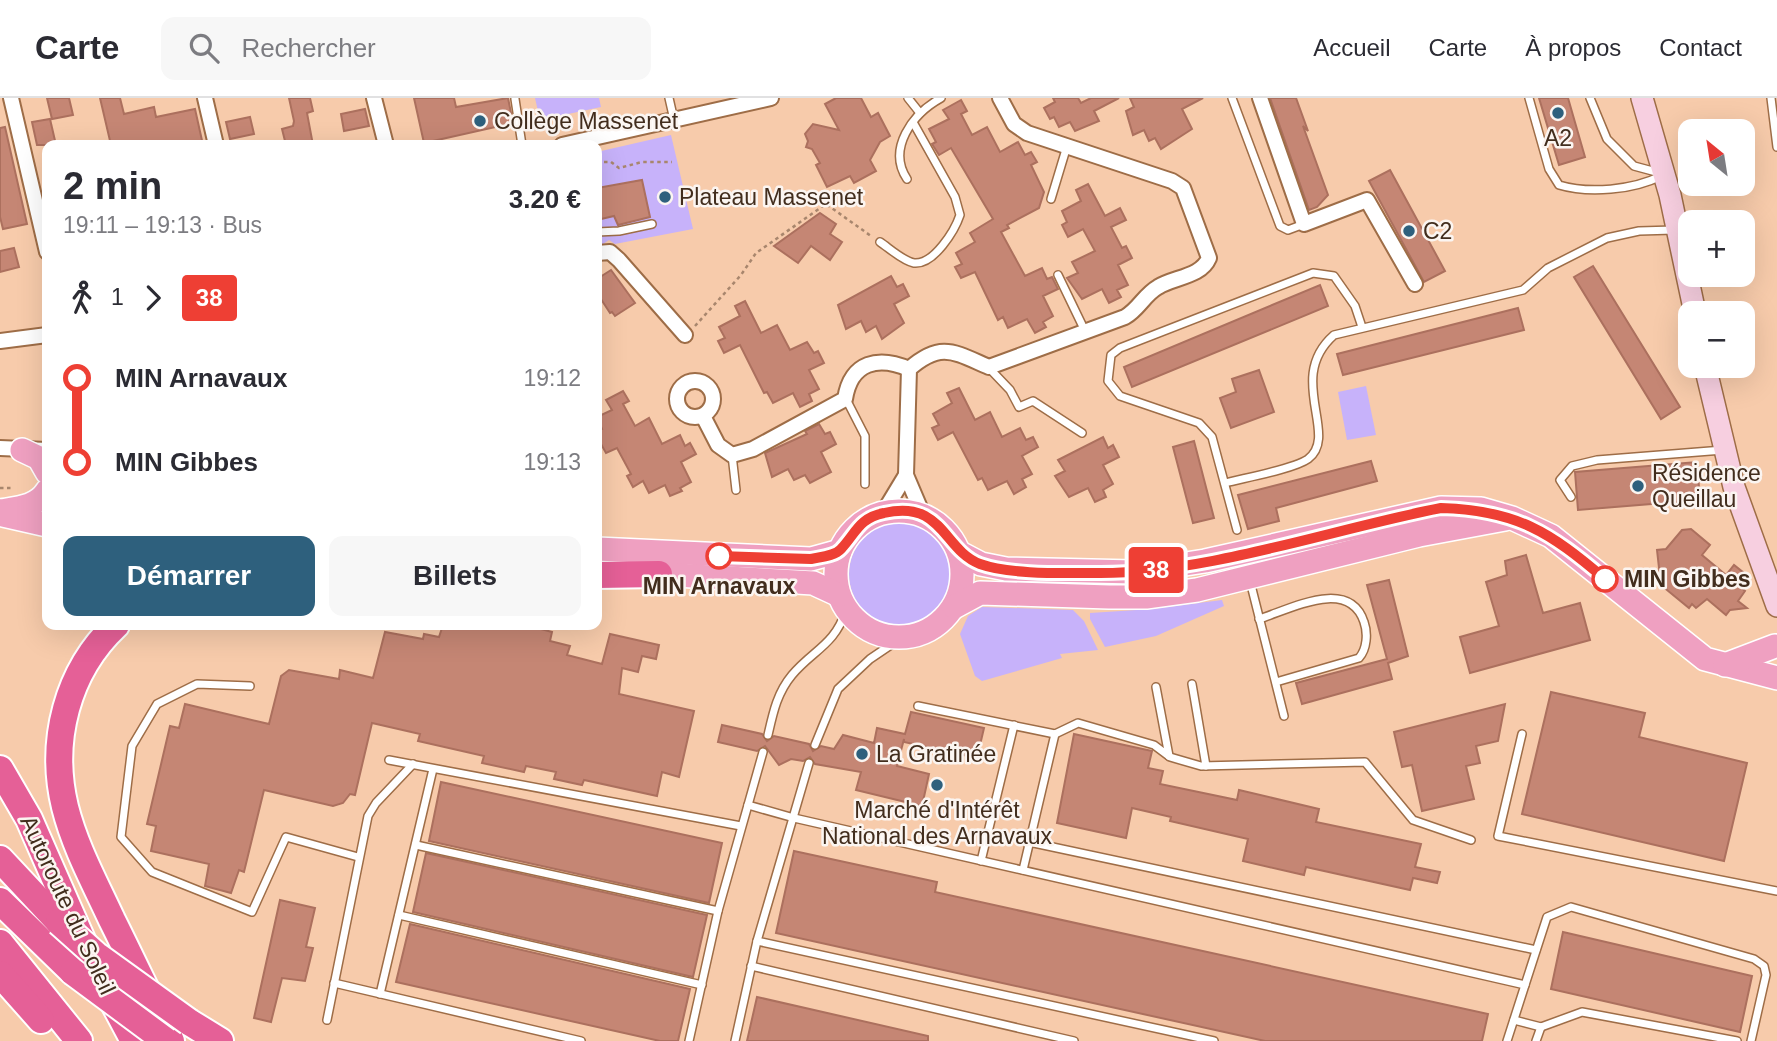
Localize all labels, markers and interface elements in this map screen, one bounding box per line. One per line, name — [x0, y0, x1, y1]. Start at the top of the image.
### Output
search box — [161, 17, 651, 80]
text: Carte — [35, 29, 119, 66]
icon: search — [185, 29, 223, 67]
text: Rechercher — [241, 33, 376, 63]
text: Accueil — [1313, 34, 1391, 61]
text: Carte — [1429, 34, 1487, 61]
text: À propos — [1525, 34, 1621, 61]
text: Contact — [1659, 34, 1742, 61]
marker: A2 — [1550, 105, 1566, 121]
place label: Collège Massenet — [494, 108, 679, 134]
marker: Collège Massenet — [472, 113, 488, 129]
north arrow — [1678, 119, 1755, 196]
map controls — [1678, 119, 1755, 378]
place label: A2 — [1544, 125, 1572, 151]
text: 2 min — [63, 165, 162, 207]
text: 3.20 € — [509, 184, 581, 214]
place label: Plateau Massenet — [679, 184, 864, 210]
marker: Plateau Massenet — [657, 189, 673, 205]
button: + — [1678, 210, 1755, 287]
text: 19:11 – 19:13 · Bus — [63, 212, 262, 238]
place label: C2 — [1423, 218, 1452, 244]
marker: C2 — [1401, 223, 1417, 239]
icon: walk — [63, 279, 101, 317]
icon: forward — [134, 279, 172, 317]
text: 1 — [111, 284, 124, 310]
text: 38 — [196, 284, 223, 311]
button: − — [1678, 301, 1755, 378]
text: MIN Arnavaux — [115, 363, 287, 393]
text: 19:12 — [523, 365, 581, 391]
text: MIN Gibbes — [115, 447, 258, 477]
text: 19:13 — [523, 449, 581, 475]
place label: Résidence Queillau — [1652, 460, 1761, 512]
marker: Résidence Queillau — [1630, 478, 1646, 494]
button: Démarrer — [63, 536, 315, 616]
button: Billets — [329, 536, 581, 616]
marker: MIN Arnavaux — [706, 543, 732, 569]
line badge: 38 — [1124, 547, 1188, 593]
text: 38 — [1143, 556, 1169, 583]
marker: MIN Gibbes — [1592, 566, 1618, 592]
place label: MIN Gibbes — [1624, 566, 1751, 592]
place label: MIN Arnavaux — [643, 573, 795, 599]
place label: La Gratinée — [876, 741, 996, 767]
marker: La Gratinée — [854, 746, 870, 762]
marker: Marché d'Intérêt National des Arnavaux — [929, 777, 945, 793]
place label: Marché d'Intérêt National des Arnavaux — [822, 797, 1053, 849]
street label: Autoroute du Soleil — [15, 811, 121, 999]

